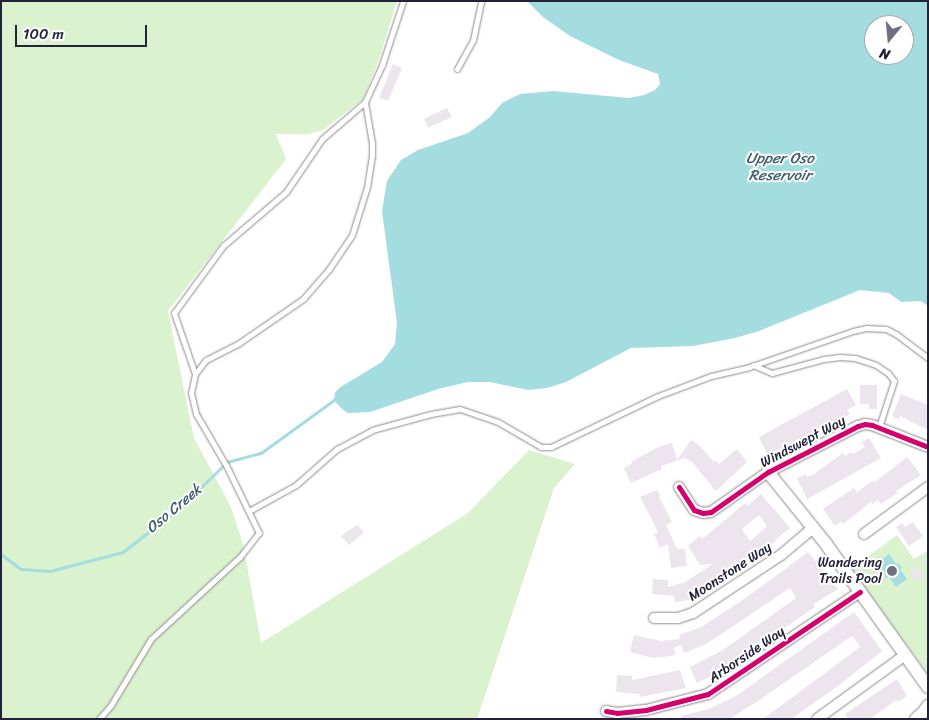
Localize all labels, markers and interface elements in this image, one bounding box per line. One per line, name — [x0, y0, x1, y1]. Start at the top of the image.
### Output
scale bar — [18, 15, 150, 47]
north arrow — [864, 15, 914, 65]
text: 100 m — [23, 21, 64, 47]
text: N — [876, 40, 893, 67]
water label: Upper Oso Reservoir — [746, 149, 814, 184]
street label: Windswept Way — [758, 413, 848, 471]
water label: Oso Creek — [143, 481, 205, 537]
street label: Moonstone Way — [685, 539, 775, 605]
place label: Wandering Trails Pool — [818, 555, 882, 588]
marker: Wandering Trails Pool — [886, 565, 898, 577]
street label: Arborside Way — [706, 623, 788, 687]

